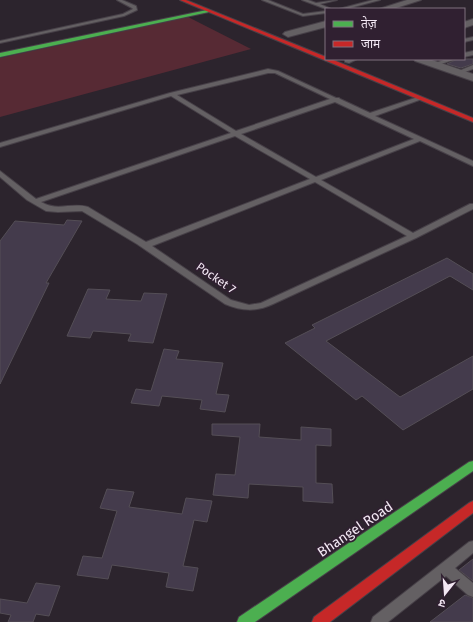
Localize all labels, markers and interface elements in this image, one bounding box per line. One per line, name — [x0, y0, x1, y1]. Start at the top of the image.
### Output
legend — [325, 8, 465, 60]
text: तेज़ — [361, 16, 378, 31]
text: जाम — [361, 37, 381, 51]
street label: Pocket 7 — [194, 259, 238, 297]
street label: Bhangel Road — [314, 498, 396, 561]
north arrow — [425, 574, 465, 614]
text: उ — [437, 596, 447, 610]

